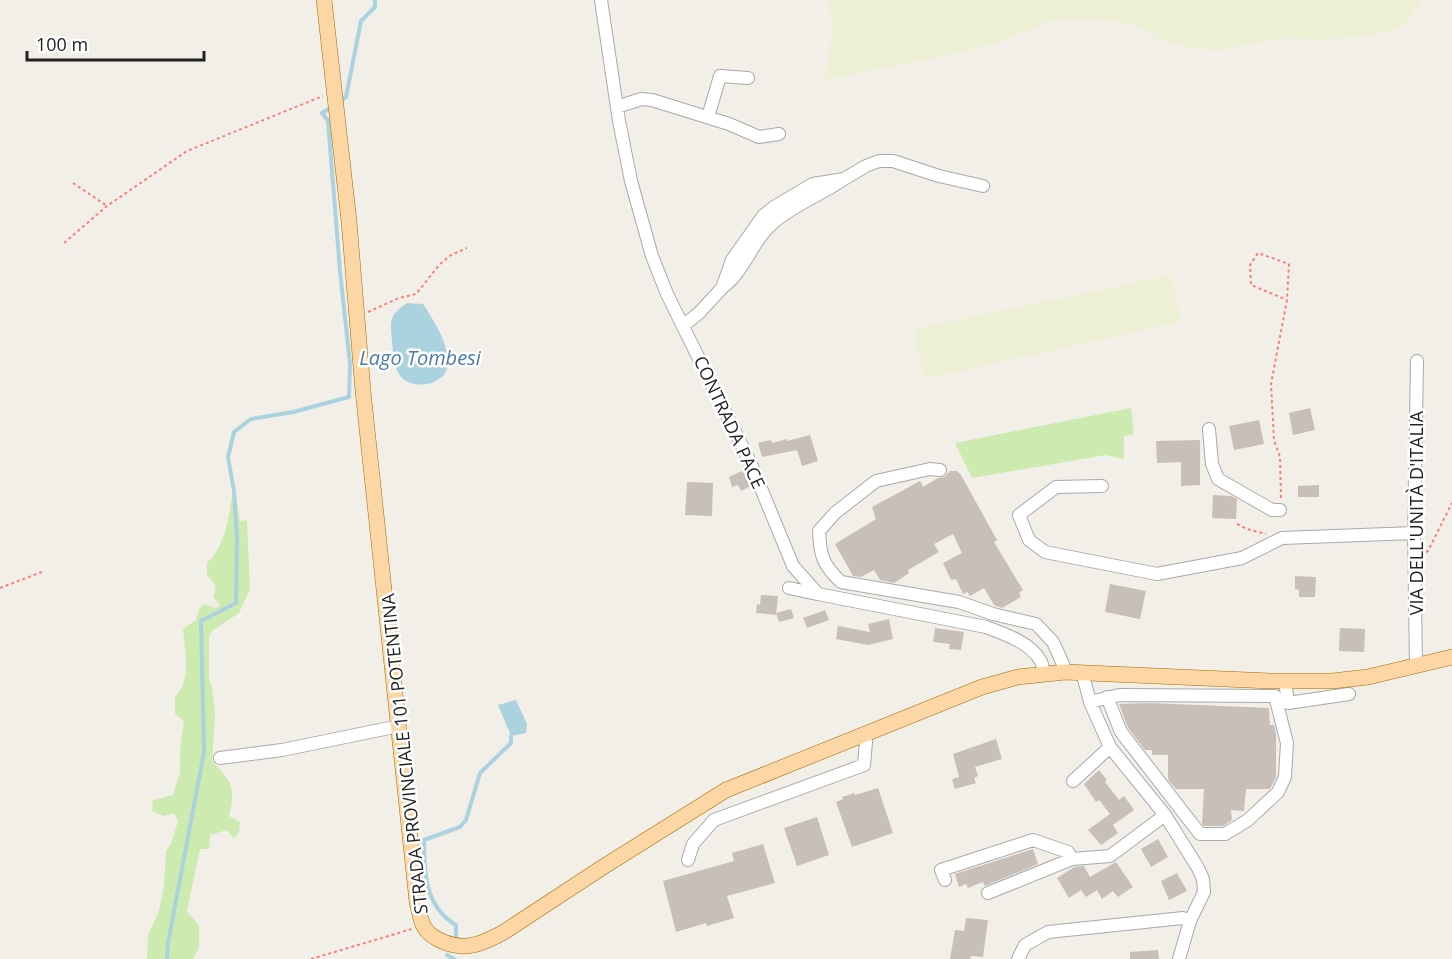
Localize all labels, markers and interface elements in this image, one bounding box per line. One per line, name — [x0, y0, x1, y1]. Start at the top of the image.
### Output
scale bar — [27, 24, 204, 62]
text: 100 m — [36, 32, 88, 56]
water label: Lago Tombesi — [359, 344, 482, 371]
street label: CONTRADA PACE — [689, 352, 771, 492]
street label: VIA DELL'UNITÀ D'ITALIA — [1404, 410, 1428, 615]
street label: STRADA PROVINCIALE 101 POTENTINA — [375, 592, 433, 915]

